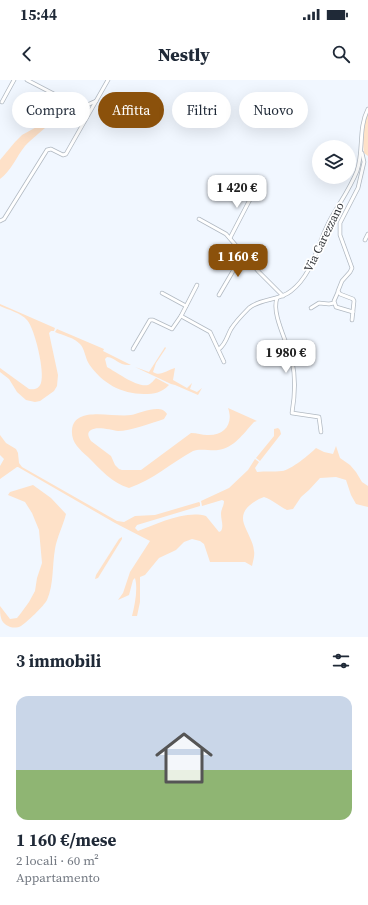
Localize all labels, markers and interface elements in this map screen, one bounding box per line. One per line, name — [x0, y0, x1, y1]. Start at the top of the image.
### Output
text: 15:44 — [20, 4, 57, 25]
text: Nestly — [158, 42, 210, 67]
icon: back — [16, 43, 38, 65]
icon: search — [330, 43, 352, 65]
chip: Compra — [12, 92, 90, 128]
chip: Affitta — [98, 92, 164, 128]
chip: Filtri — [172, 92, 231, 128]
chip: Nuovo — [239, 92, 308, 128]
map controls — [312, 140, 356, 184]
button: layers — [312, 140, 356, 184]
pin: 1 420 € — [200, 175, 274, 209]
text: 1 420 € — [217, 179, 257, 196]
street label: Via Carezzano — [300, 199, 348, 275]
pin: 1 160 € — [201, 244, 275, 278]
text: 1 160 € — [218, 248, 258, 265]
pin: 1 980 € — [249, 340, 323, 374]
text: 1 980 € — [266, 344, 306, 361]
text: 3 immobili — [16, 649, 101, 673]
icon: filters — [330, 650, 352, 672]
icon: home — [148, 722, 220, 794]
text: 1 160 €/mese — [16, 828, 116, 852]
text: 2 locali · 60 m² — [16, 852, 99, 869]
text: Appartamento — [16, 869, 100, 886]

